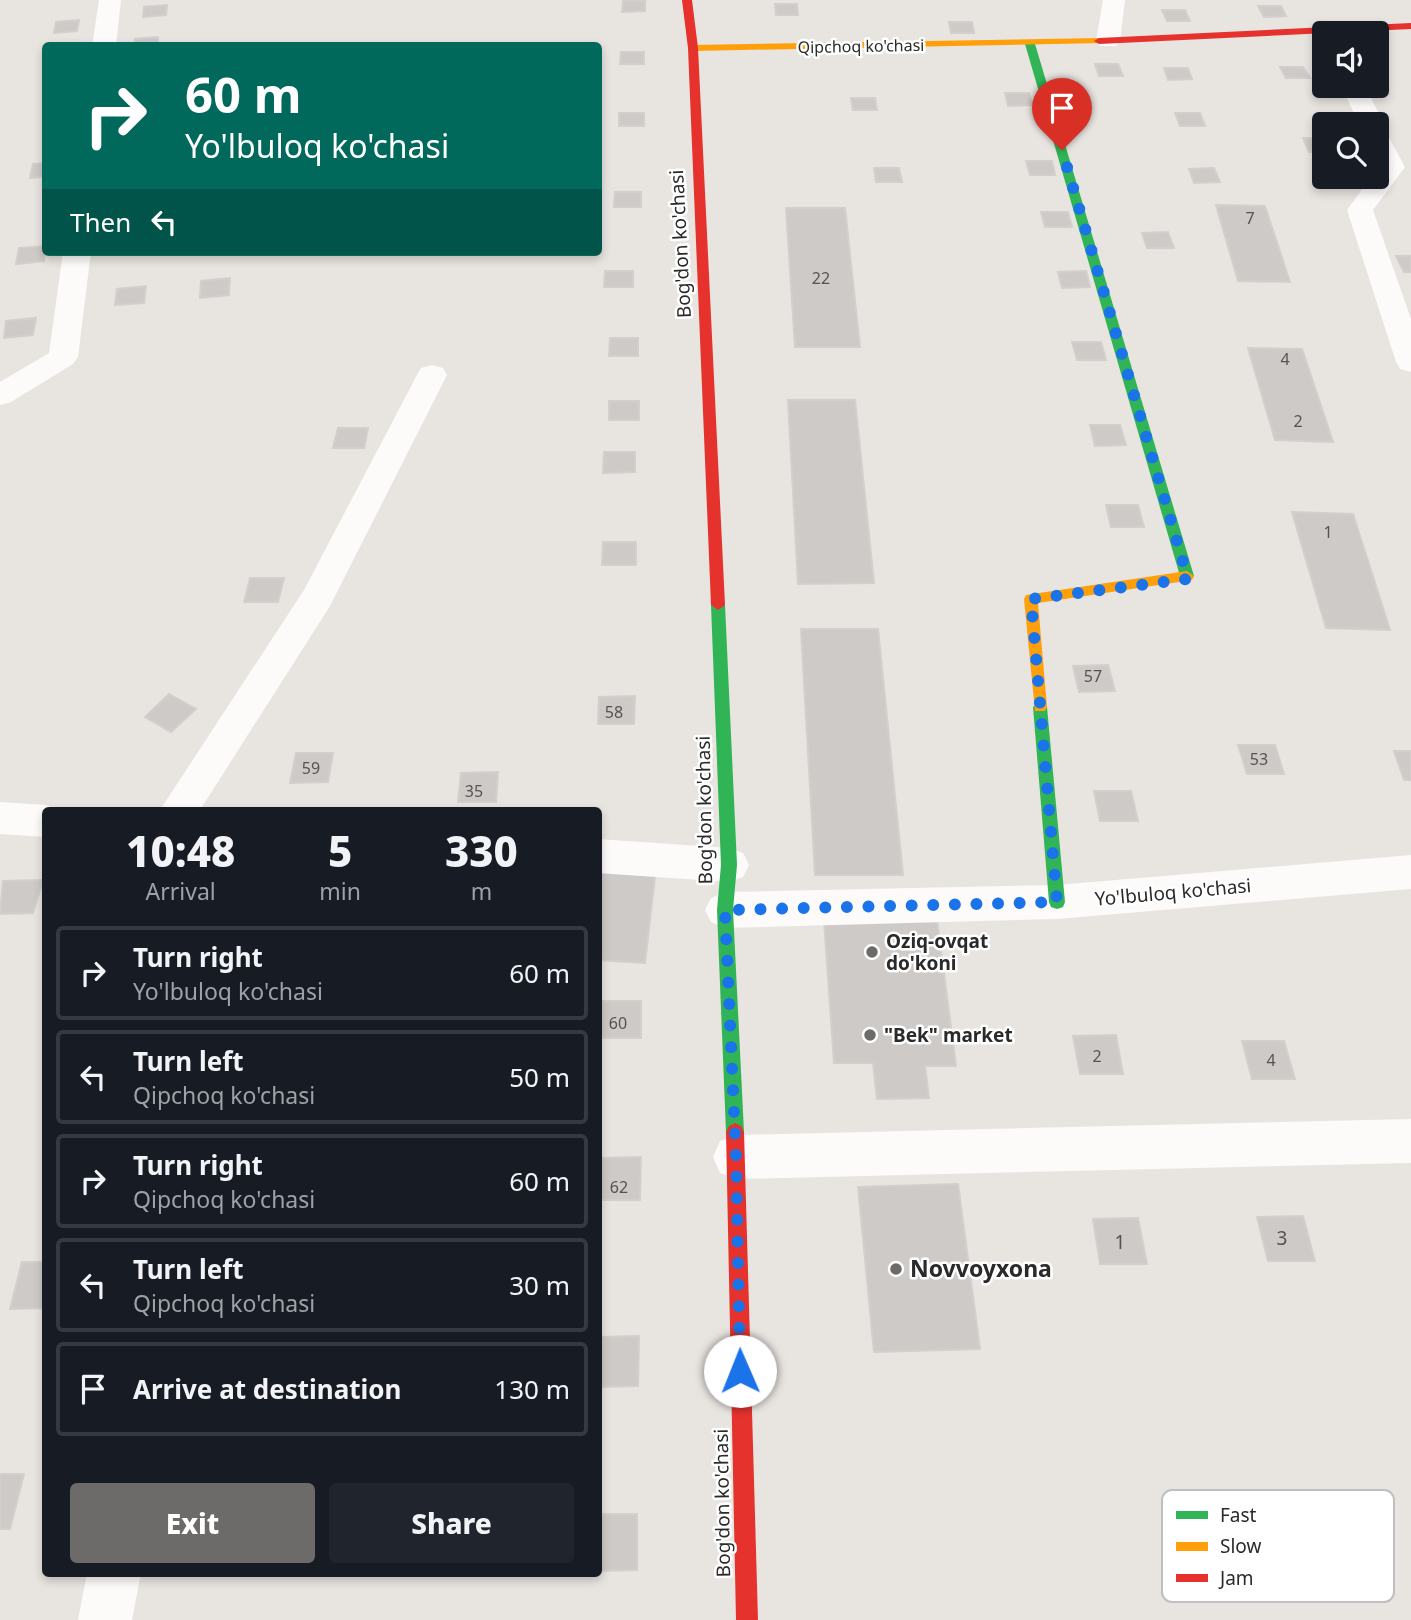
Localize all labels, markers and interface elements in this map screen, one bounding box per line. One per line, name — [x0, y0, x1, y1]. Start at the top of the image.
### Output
map controls — [1312, 21, 1389, 189]
button: sound — [1312, 21, 1389, 98]
street label: Qipchoq ko'chasi — [797, 34, 925, 58]
text: 60 m — [185, 61, 302, 127]
icon: right — [70, 70, 161, 161]
pin — [1032, 78, 1092, 150]
icon: arrive — [1043, 89, 1081, 127]
button: search — [1312, 112, 1389, 189]
text: Yo'lbuloq ko'chasi — [185, 124, 449, 167]
street label: Bog'don ko'chasi — [663, 169, 697, 319]
icon: left — [145, 203, 183, 241]
text: Then — [70, 204, 131, 240]
house number: 7 — [1245, 207, 1255, 229]
house number: 22 — [812, 267, 830, 289]
house number: 4 — [1280, 348, 1290, 370]
house number: 2 — [1293, 410, 1303, 432]
house number: 1 — [1323, 521, 1333, 543]
house number: 57 — [1084, 665, 1102, 687]
house number: 58 — [605, 701, 623, 723]
street label: Bog'don ko'chasi — [690, 735, 718, 885]
house number: 53 — [1250, 748, 1268, 770]
house number: 59 — [302, 757, 320, 779]
house number: 35 — [465, 780, 483, 802]
text: 10:48 — [126, 822, 235, 879]
text: 5 — [328, 822, 352, 879]
text: 330 — [445, 822, 518, 879]
street label: Yo'lbuloq ko'chasi — [1094, 872, 1252, 912]
text: Arrival — [146, 875, 216, 907]
text: min — [319, 875, 361, 907]
text: m — [471, 875, 492, 907]
place label: Oziq-ovqat do'koni — [886, 928, 988, 976]
text: Turn right — [133, 939, 263, 975]
marker: Oziq-ovqat do'koni — [864, 944, 880, 960]
icon: right — [74, 954, 112, 992]
text: 60 m — [509, 955, 570, 991]
text: Yo'lbuloq ko'chasi — [133, 975, 323, 1007]
house number: 60 — [609, 1012, 627, 1034]
place label: "Bek" market — [884, 1022, 1013, 1048]
marker: "Bek" market — [862, 1027, 878, 1043]
text: Turn left — [133, 1043, 244, 1079]
house number: 2 — [1092, 1045, 1102, 1067]
house number: 4 — [1266, 1049, 1276, 1071]
icon: left — [74, 1058, 112, 1096]
text: 50 m — [509, 1059, 570, 1095]
text: Qipchoq ko'chasi — [133, 1079, 315, 1111]
text: Turn right — [133, 1147, 263, 1183]
icon: right — [74, 1162, 112, 1200]
text: 60 m — [509, 1163, 570, 1199]
house number: 62 — [610, 1176, 628, 1198]
text: Qipchoq ko'chasi — [133, 1183, 315, 1215]
house number: 3 — [1277, 1225, 1287, 1251]
house number: 1 — [1115, 1229, 1125, 1255]
text: Turn left — [133, 1251, 244, 1287]
place label: Novvoyxona — [910, 1252, 1052, 1284]
marker: Novvoyxona — [888, 1261, 904, 1277]
icon: left — [74, 1266, 112, 1304]
text: 30 m — [509, 1267, 570, 1303]
text: Qipchoq ko'chasi — [133, 1287, 315, 1319]
position arrow — [703, 1334, 777, 1408]
icon: arrive — [74, 1370, 112, 1408]
text: Arrive at destination — [133, 1371, 402, 1407]
text: 130 m — [494, 1371, 570, 1407]
street label: Bog'don ko'chasi — [708, 1428, 736, 1578]
button: Exit — [70, 1483, 315, 1563]
button: Share — [329, 1483, 574, 1563]
legend — [1162, 1490, 1394, 1602]
text: Fast — [1220, 1502, 1257, 1528]
text: Slow — [1220, 1533, 1261, 1559]
text: Jam — [1218, 1565, 1254, 1591]

